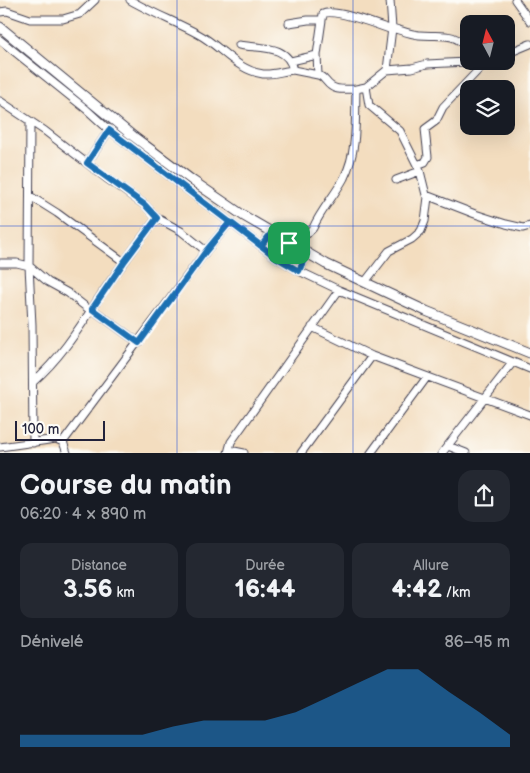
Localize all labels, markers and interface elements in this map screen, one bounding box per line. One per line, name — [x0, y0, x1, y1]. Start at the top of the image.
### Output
north arrow — [460, 15, 515, 70]
map controls — [460, 15, 515, 135]
button: layers — [460, 80, 515, 135]
pin — [268, 222, 310, 264]
icon: arrive — [275, 229, 303, 257]
scale bar — [15, 418, 105, 441]
text: 100 m — [22, 421, 59, 438]
text: Course du matin — [20, 469, 232, 502]
button: share — [458, 470, 510, 522]
text: 06:20 · 4 × 890 m — [20, 505, 146, 524]
text: Distance — [71, 557, 127, 574]
text: Durée — [245, 557, 285, 574]
text: Allure — [413, 557, 449, 574]
text: 3.56 — [63, 574, 113, 605]
text: 16:44 — [234, 574, 296, 605]
text: 4:42 — [392, 574, 442, 605]
text: km — [113, 584, 135, 601]
text: /km — [442, 584, 470, 601]
text: Dénivelé — [20, 633, 83, 652]
text: 86–95 m — [444, 633, 510, 652]

